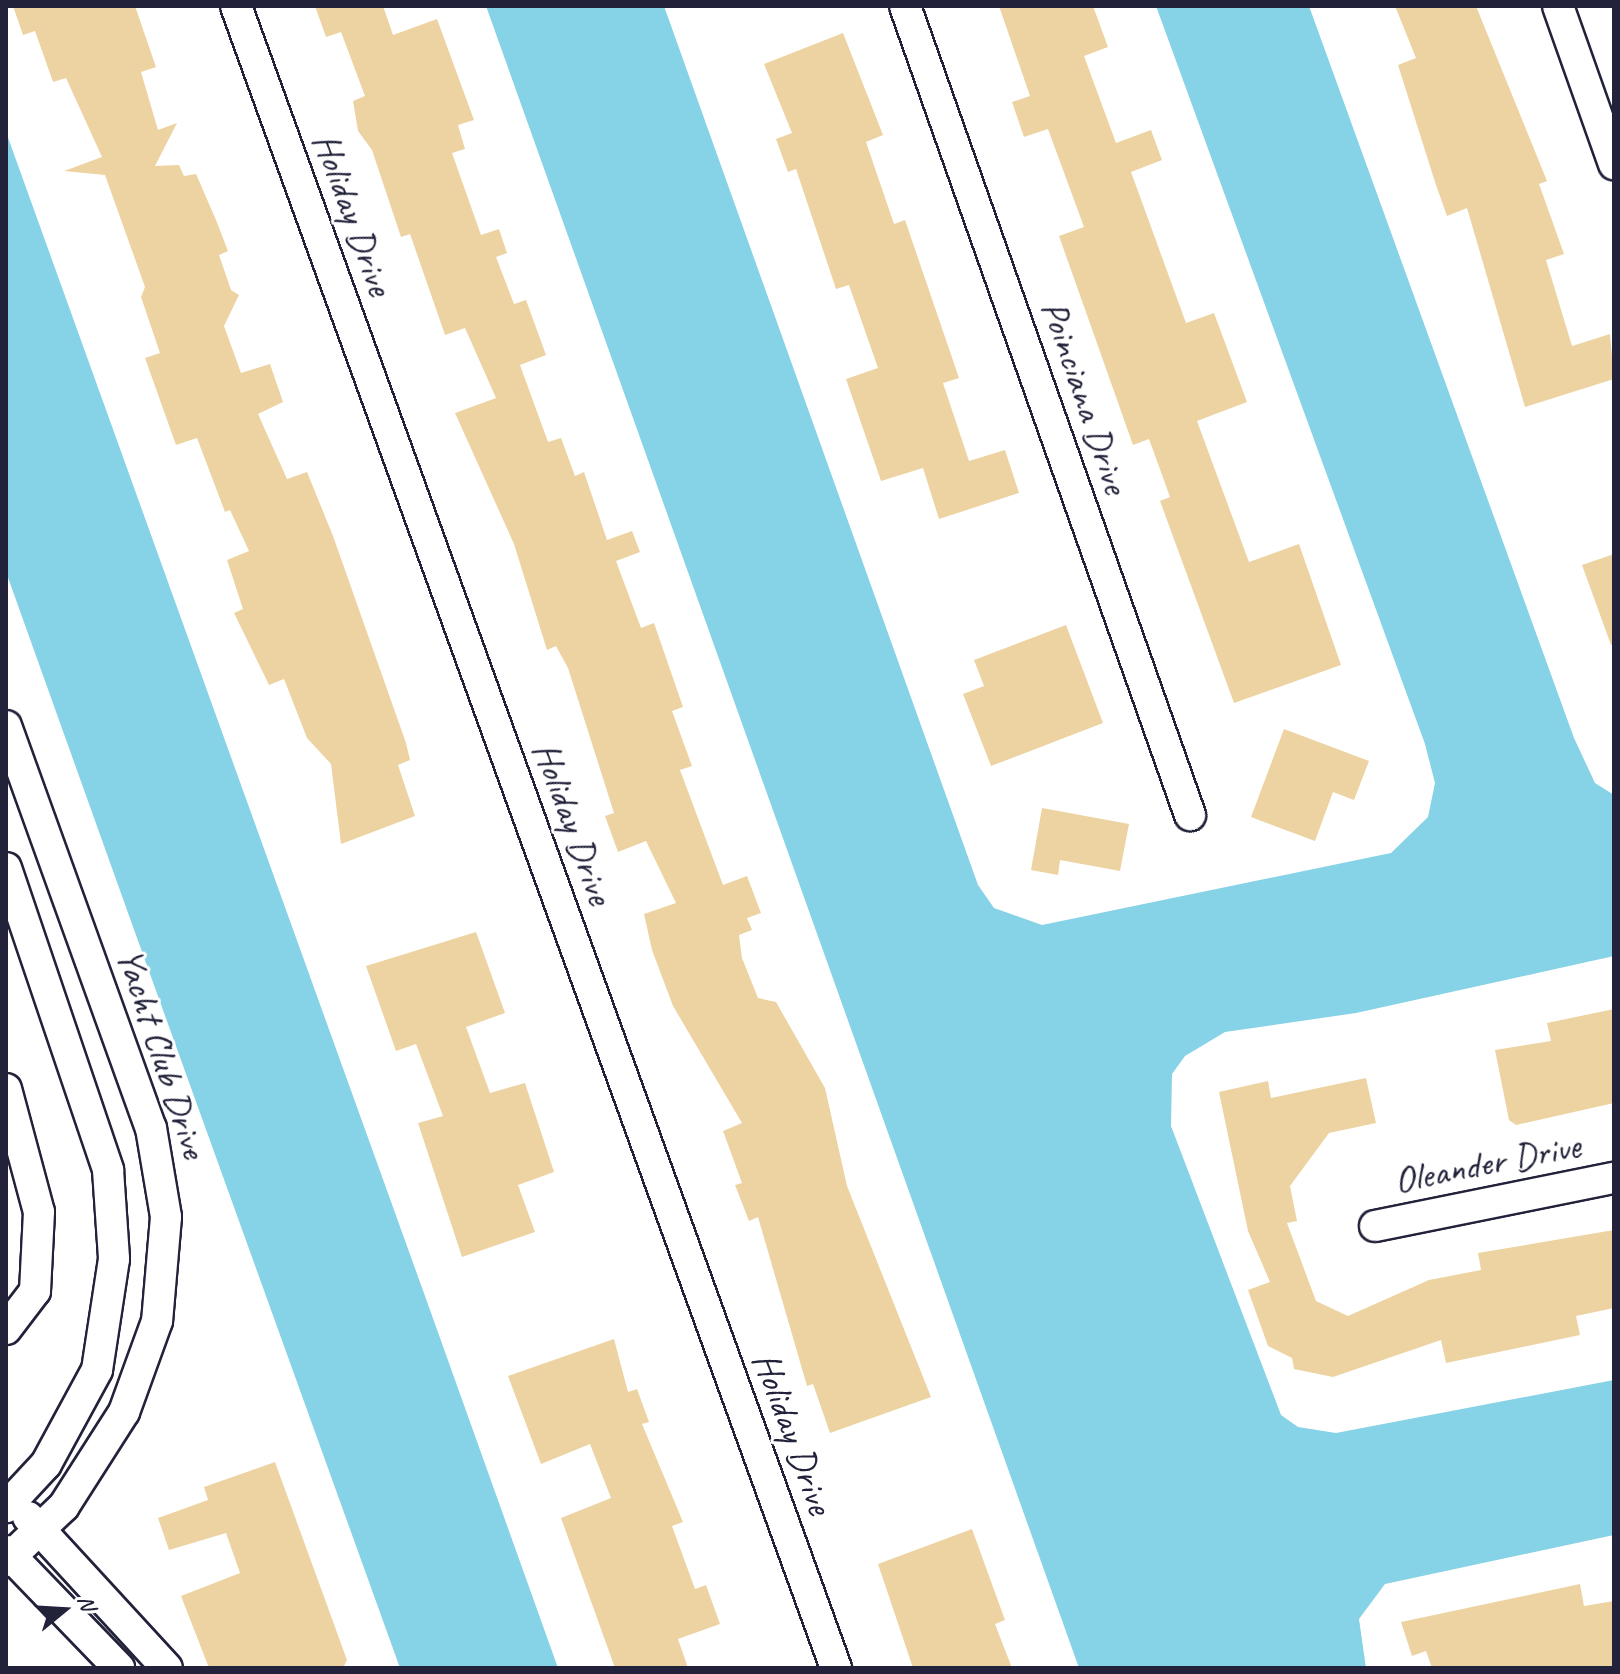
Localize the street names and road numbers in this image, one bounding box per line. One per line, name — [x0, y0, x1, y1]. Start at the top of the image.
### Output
street label: Holiday Drive — [303, 127, 403, 301]
street label: Poinciana Drive — [1031, 295, 1139, 499]
street label: Holiday Drive — [523, 736, 623, 910]
street label: Yacht Club Drive — [107, 942, 217, 1164]
street label: Oleander Drive — [1390, 1123, 1584, 1203]
street label: Holiday Drive — [743, 1346, 843, 1520]

